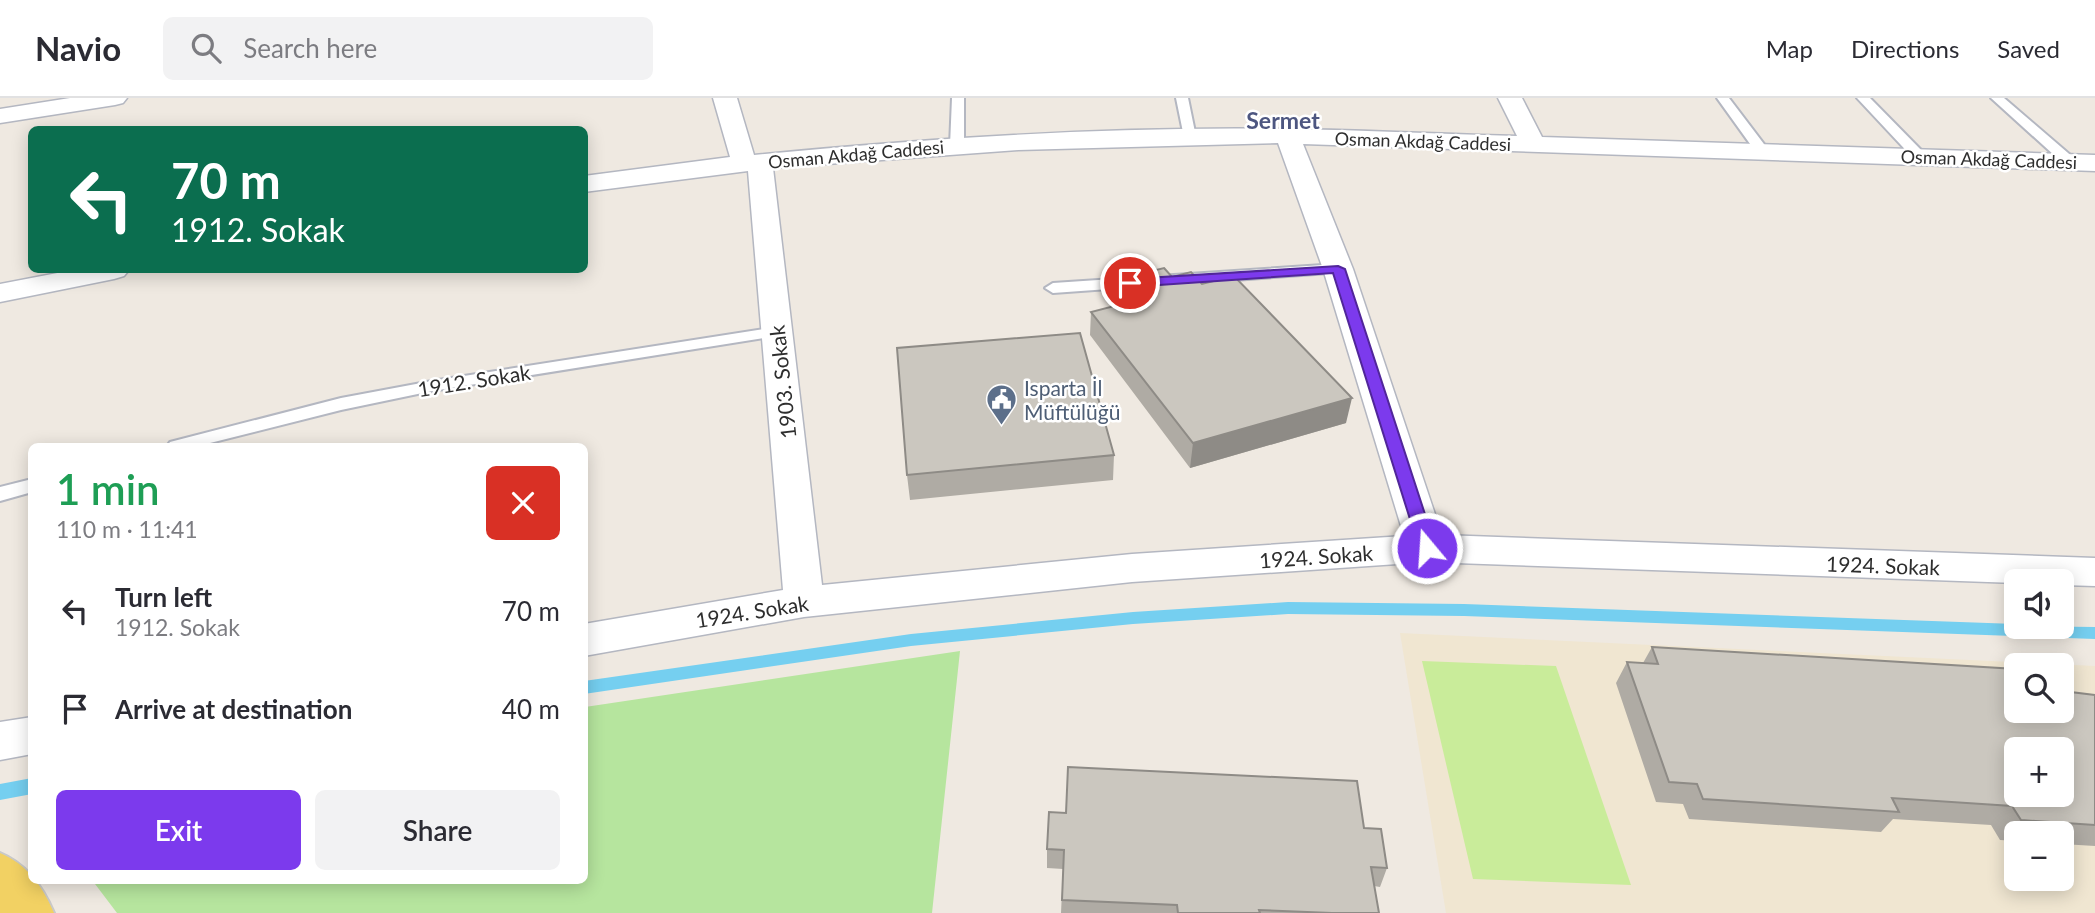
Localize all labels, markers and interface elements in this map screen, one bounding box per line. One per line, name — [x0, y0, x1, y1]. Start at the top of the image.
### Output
search box — [163, 17, 653, 80]
text: Navio — [35, 28, 121, 68]
icon: search — [187, 29, 225, 67]
text: Search here — [243, 32, 377, 64]
text: Map — [1766, 34, 1813, 63]
text: Directions — [1851, 34, 1959, 63]
text: Saved — [1997, 34, 2060, 63]
district label: Sermet — [1246, 106, 1320, 134]
street label: Osman Akdağ Caddesi — [1334, 127, 1512, 155]
street label: Osman Akdağ Caddesi — [767, 135, 945, 173]
street label: Osman Akdağ Caddesi — [1900, 145, 2078, 173]
text: 70 m — [171, 151, 281, 209]
icon: left — [56, 154, 147, 245]
text: 1912. Sokak — [171, 210, 345, 249]
pin — [1100, 253, 1160, 313]
icon: arrive — [1111, 264, 1149, 302]
street label: 1903. Sokak — [764, 324, 800, 440]
street label: 1912. Sokak — [416, 359, 533, 401]
place label: Isparta İl Müftülüğü — [1024, 375, 1120, 424]
public building icon: Isparta İl Müftülüğü — [984, 382, 1018, 426]
text: 1 min — [56, 464, 160, 514]
button: close — [486, 466, 560, 540]
position arrow — [1390, 511, 1464, 585]
text: 110 m · 11:41 — [56, 515, 198, 543]
street label: 1924. Sokak — [1258, 540, 1374, 572]
street label: 1924. Sokak — [1826, 551, 1941, 579]
map controls — [2004, 569, 2074, 891]
button: sound — [2004, 569, 2074, 639]
text: Turn left — [115, 581, 212, 613]
street label: 1924. Sokak — [694, 590, 811, 632]
icon: left — [56, 592, 94, 630]
text: 70 m — [502, 595, 560, 627]
text: 1912. Sokak — [115, 613, 240, 641]
button: search — [2004, 653, 2074, 723]
icon: arrive — [56, 690, 94, 728]
text: Arrive at destination — [115, 693, 352, 725]
text: 40 m — [502, 693, 560, 725]
button: + — [2004, 737, 2074, 807]
button: Exit — [56, 790, 301, 870]
button: Share — [315, 790, 560, 870]
button: − — [2004, 821, 2074, 891]

